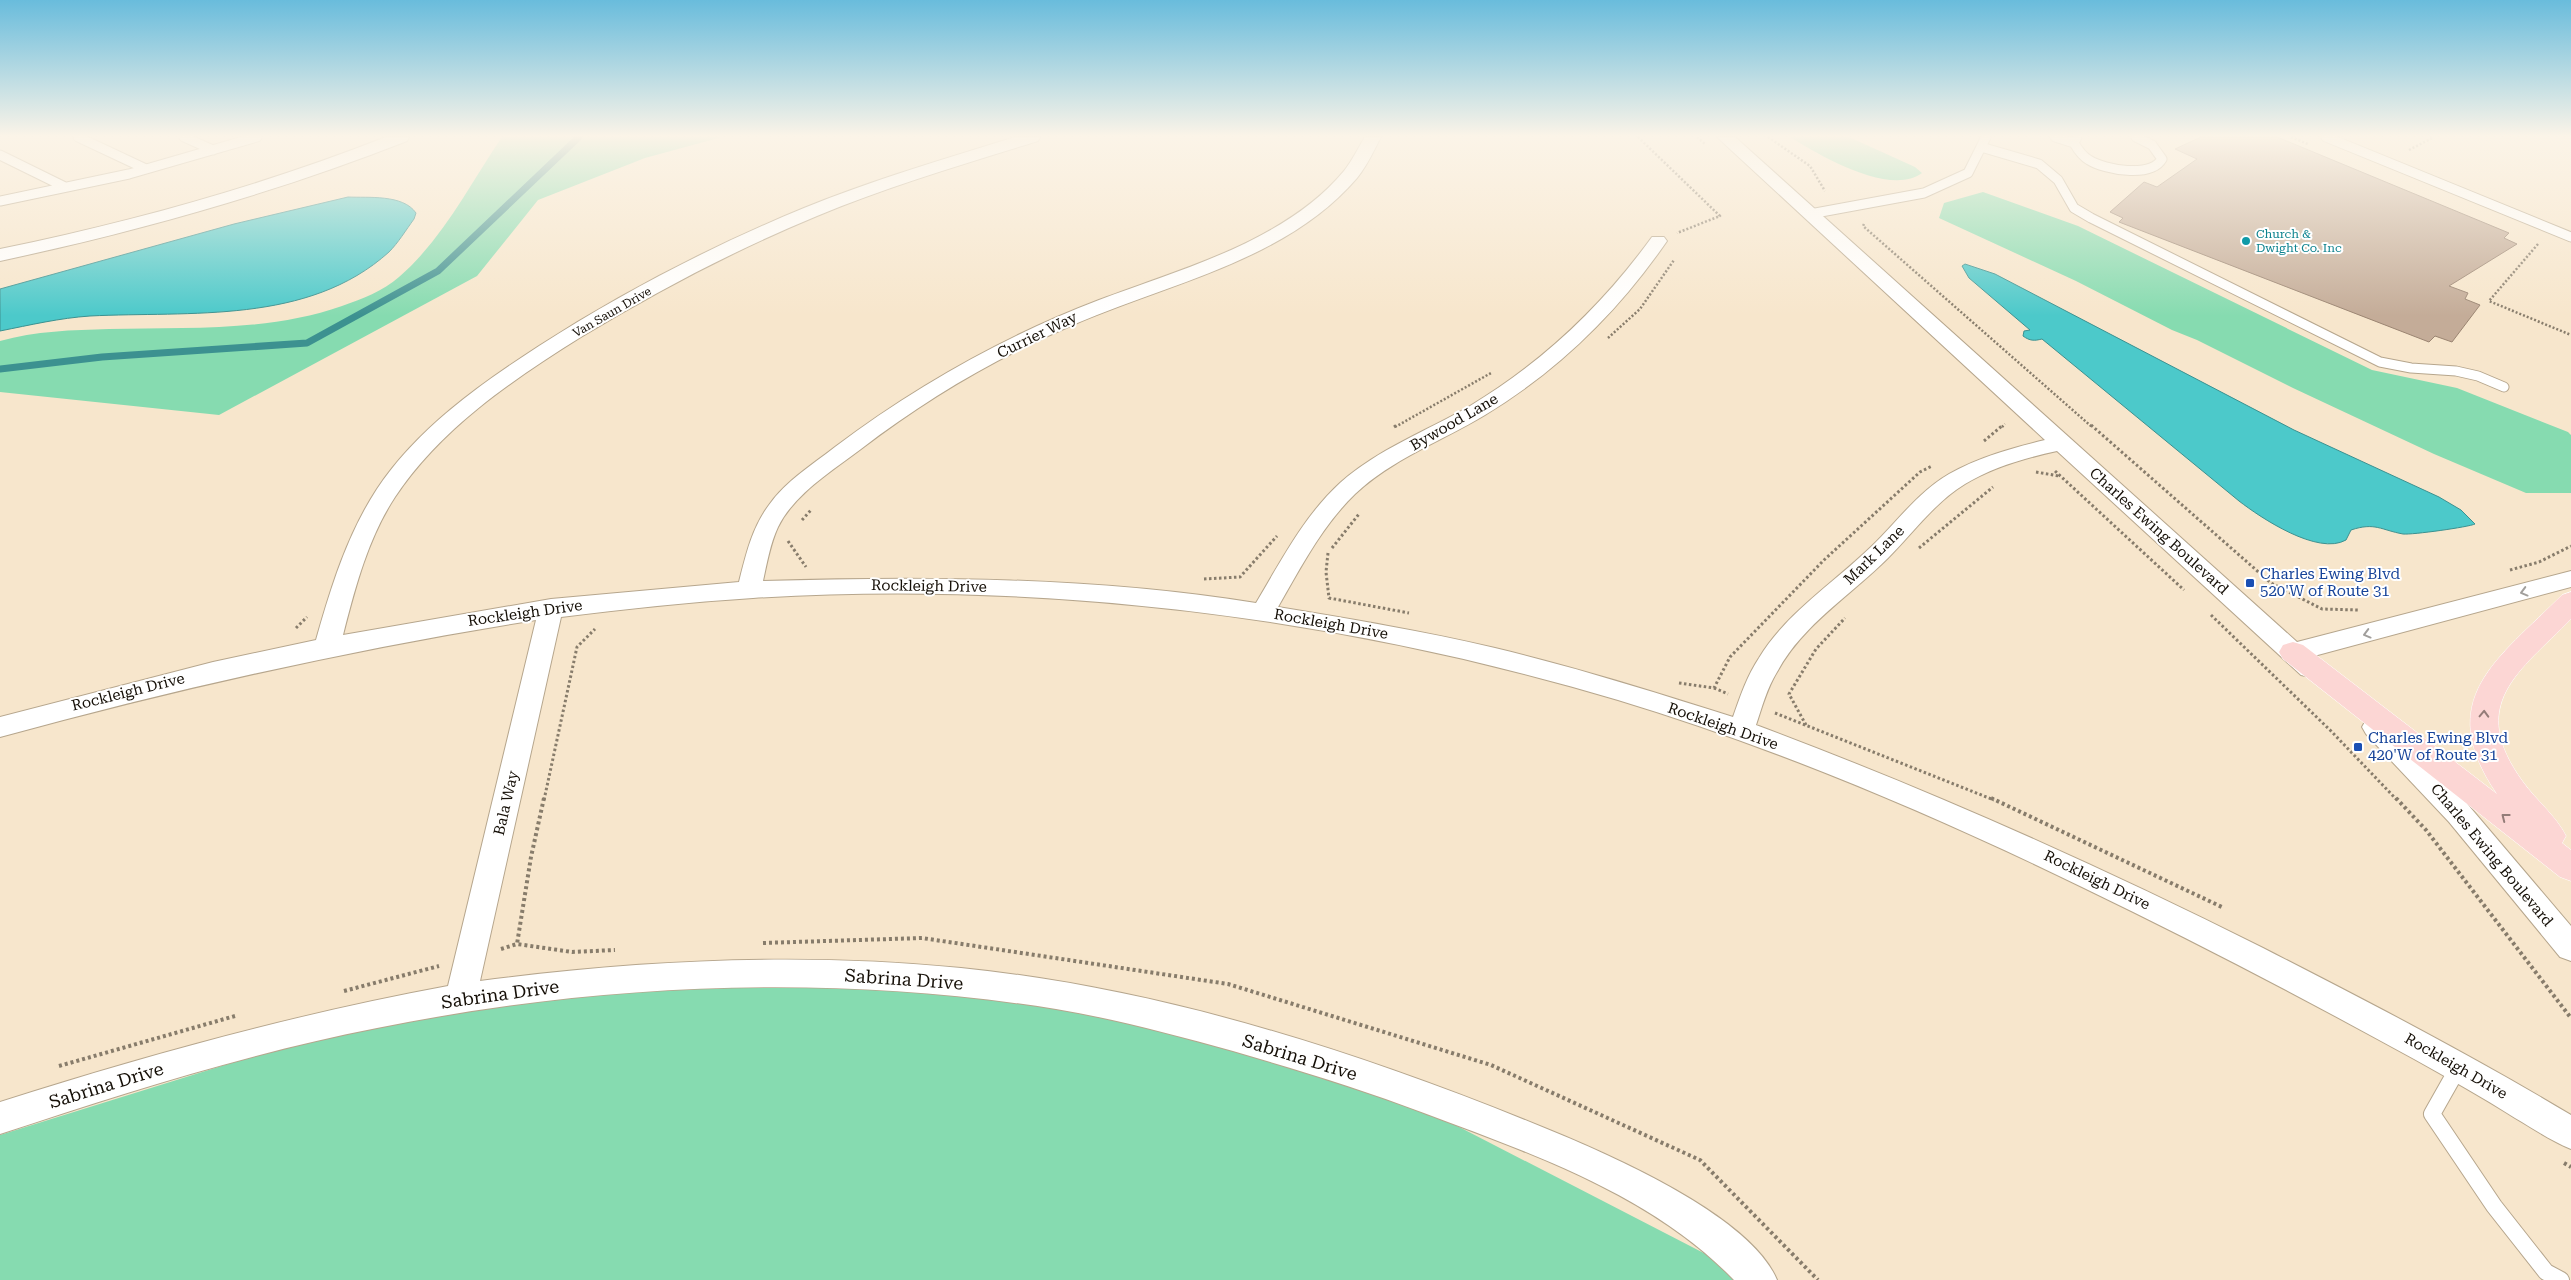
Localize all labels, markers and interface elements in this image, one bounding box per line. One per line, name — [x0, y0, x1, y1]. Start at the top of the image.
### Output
place label: Church & Dwight Co. Inc — [2256, 227, 2342, 255]
marker: Church & Dwight Co. Inc — [2240, 235, 2252, 247]
street label: Van Saun Drive — [570, 284, 654, 340]
street label: Currier Way — [994, 308, 1080, 362]
street label: Bywood Lane — [1407, 390, 1501, 454]
street label: Charles Ewing Boulevard — [2086, 464, 2233, 598]
street label: Mark Lane — [1840, 522, 1908, 588]
place label: Charles Ewing Blvd 520'W of Route 31 — [2260, 565, 2400, 600]
street label: Rockleigh Drive — [871, 576, 987, 596]
marker: Charles Ewing Blvd 520'W of Route 31 — [2244, 577, 2256, 589]
one-way arrow — [2521, 587, 2529, 597]
street label: Rockleigh Drive — [466, 596, 584, 630]
street label: Rockleigh Drive — [1272, 605, 1390, 643]
one-way arrow — [2364, 629, 2372, 639]
street label: Rockleigh Drive — [70, 669, 186, 715]
street label: Rockleigh Drive — [1665, 699, 1781, 753]
one-way arrow — [2479, 709, 2489, 717]
place label: Charles Ewing Blvd 420'W of Route 31 — [2368, 729, 2508, 764]
marker: Charles Ewing Blvd 420'W of Route 31 — [2352, 741, 2364, 753]
street label: Bala Way — [490, 769, 522, 837]
street label: Charles Ewing Boulevard — [2427, 780, 2557, 930]
one-way arrow — [2502, 814, 2511, 822]
street label: Rockleigh Drive — [2041, 847, 2153, 913]
street label: Sabrina Drive — [844, 964, 964, 994]
street label: Sabrina Drive — [440, 975, 560, 1013]
street label: Rockleigh Drive — [2401, 1029, 2511, 1103]
street label: Sabrina Drive — [1240, 1030, 1360, 1084]
street label: Sabrina Drive — [46, 1058, 166, 1112]

